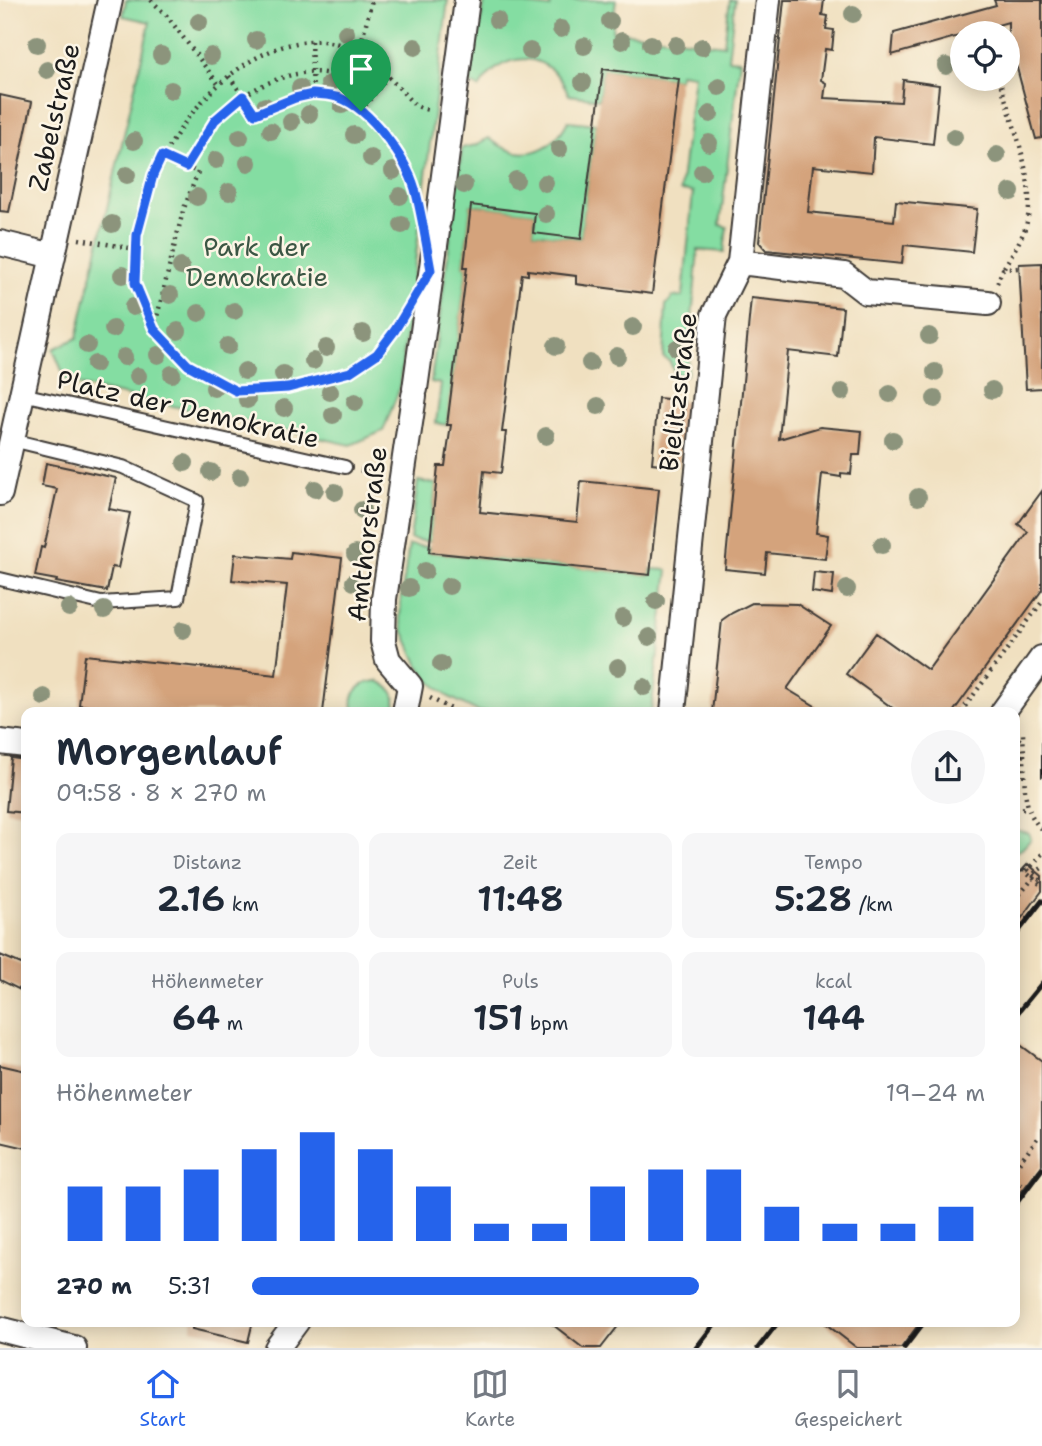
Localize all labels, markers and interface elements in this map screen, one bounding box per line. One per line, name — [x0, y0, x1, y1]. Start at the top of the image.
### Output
map controls — [950, 21, 1020, 91]
button: locate — [950, 21, 1020, 91]
pin — [331, 39, 391, 111]
street label: Zabelstraße — [20, 40, 88, 194]
icon: arrive — [342, 50, 380, 88]
park label: Park der Demokratie — [186, 229, 328, 294]
street label: Bielitzstraße — [650, 310, 705, 473]
street label: Platz der Demokratie — [53, 361, 323, 456]
street label: Amthorstraße — [338, 444, 395, 624]
text: Morgenlauf — [56, 726, 282, 777]
button: share — [911, 730, 985, 804]
text: 09:58 · 8 × 270 m — [56, 778, 266, 808]
text: Distanz — [173, 850, 242, 875]
text: Zeit — [503, 850, 538, 875]
text: Tempo — [804, 850, 863, 875]
text: 2.16 — [156, 875, 225, 922]
text: 11:48 — [477, 875, 564, 922]
text: 5:28 — [774, 875, 853, 922]
text: km — [225, 892, 259, 917]
text: /km — [853, 892, 893, 917]
text: Höhenmeter — [151, 969, 264, 994]
text: Puls — [502, 969, 539, 994]
text: kcal — [815, 969, 852, 994]
text: 64 — [172, 994, 220, 1041]
text: 151 — [473, 994, 524, 1041]
text: 144 — [802, 994, 865, 1041]
text: m — [220, 1011, 243, 1036]
text: bpm — [524, 1011, 568, 1036]
text: Höhenmeter — [56, 1078, 193, 1108]
text: 19–24 m — [886, 1078, 985, 1108]
text: 270 m — [56, 1271, 132, 1301]
text: 5:31 — [168, 1271, 211, 1301]
tab: Start — [140, 1365, 186, 1432]
tab: Karte — [465, 1365, 515, 1432]
tab: Gespeichert — [794, 1365, 902, 1432]

